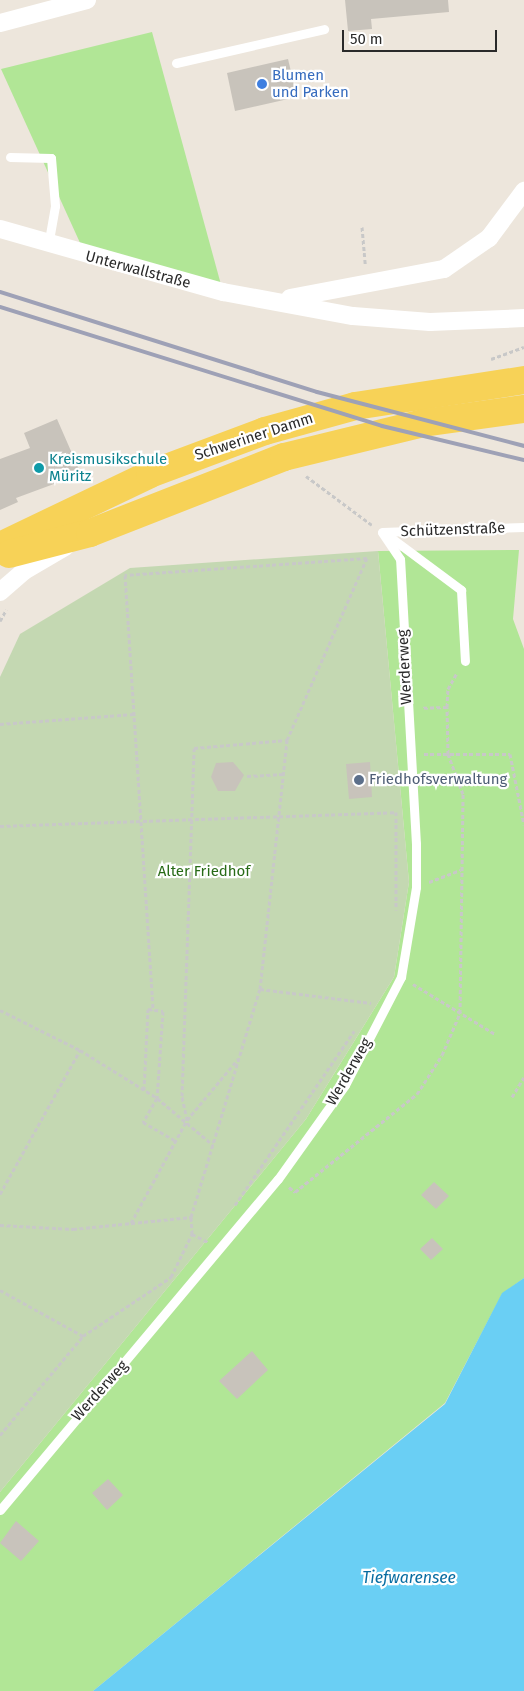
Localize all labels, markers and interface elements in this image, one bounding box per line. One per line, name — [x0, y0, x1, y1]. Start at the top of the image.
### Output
scale bar — [344, 20, 499, 52]
text: 50 m — [350, 30, 383, 48]
place label: Blumen und Parken — [272, 66, 349, 101]
marker: Blumen und Parken — [256, 78, 268, 90]
street label: Unterwallstraße — [83, 247, 193, 293]
street label: Schweriner Damm — [193, 409, 315, 465]
place label: Kreismusikschule Müritz — [49, 450, 167, 485]
marker: Kreismusikschule Müritz — [33, 462, 45, 474]
street label: Schützenstraße — [400, 519, 506, 541]
street label: Werderweg — [394, 629, 416, 705]
place label: Friedhofsverwaltung — [369, 771, 507, 789]
marker: Friedhofsverwaltung — [353, 774, 365, 786]
park label: Alter Friedhof — [158, 863, 250, 881]
street label: Werderweg — [322, 1035, 376, 1109]
street label: Werderweg — [68, 1357, 132, 1425]
water label: Tiefwarensee — [362, 1568, 456, 1588]

